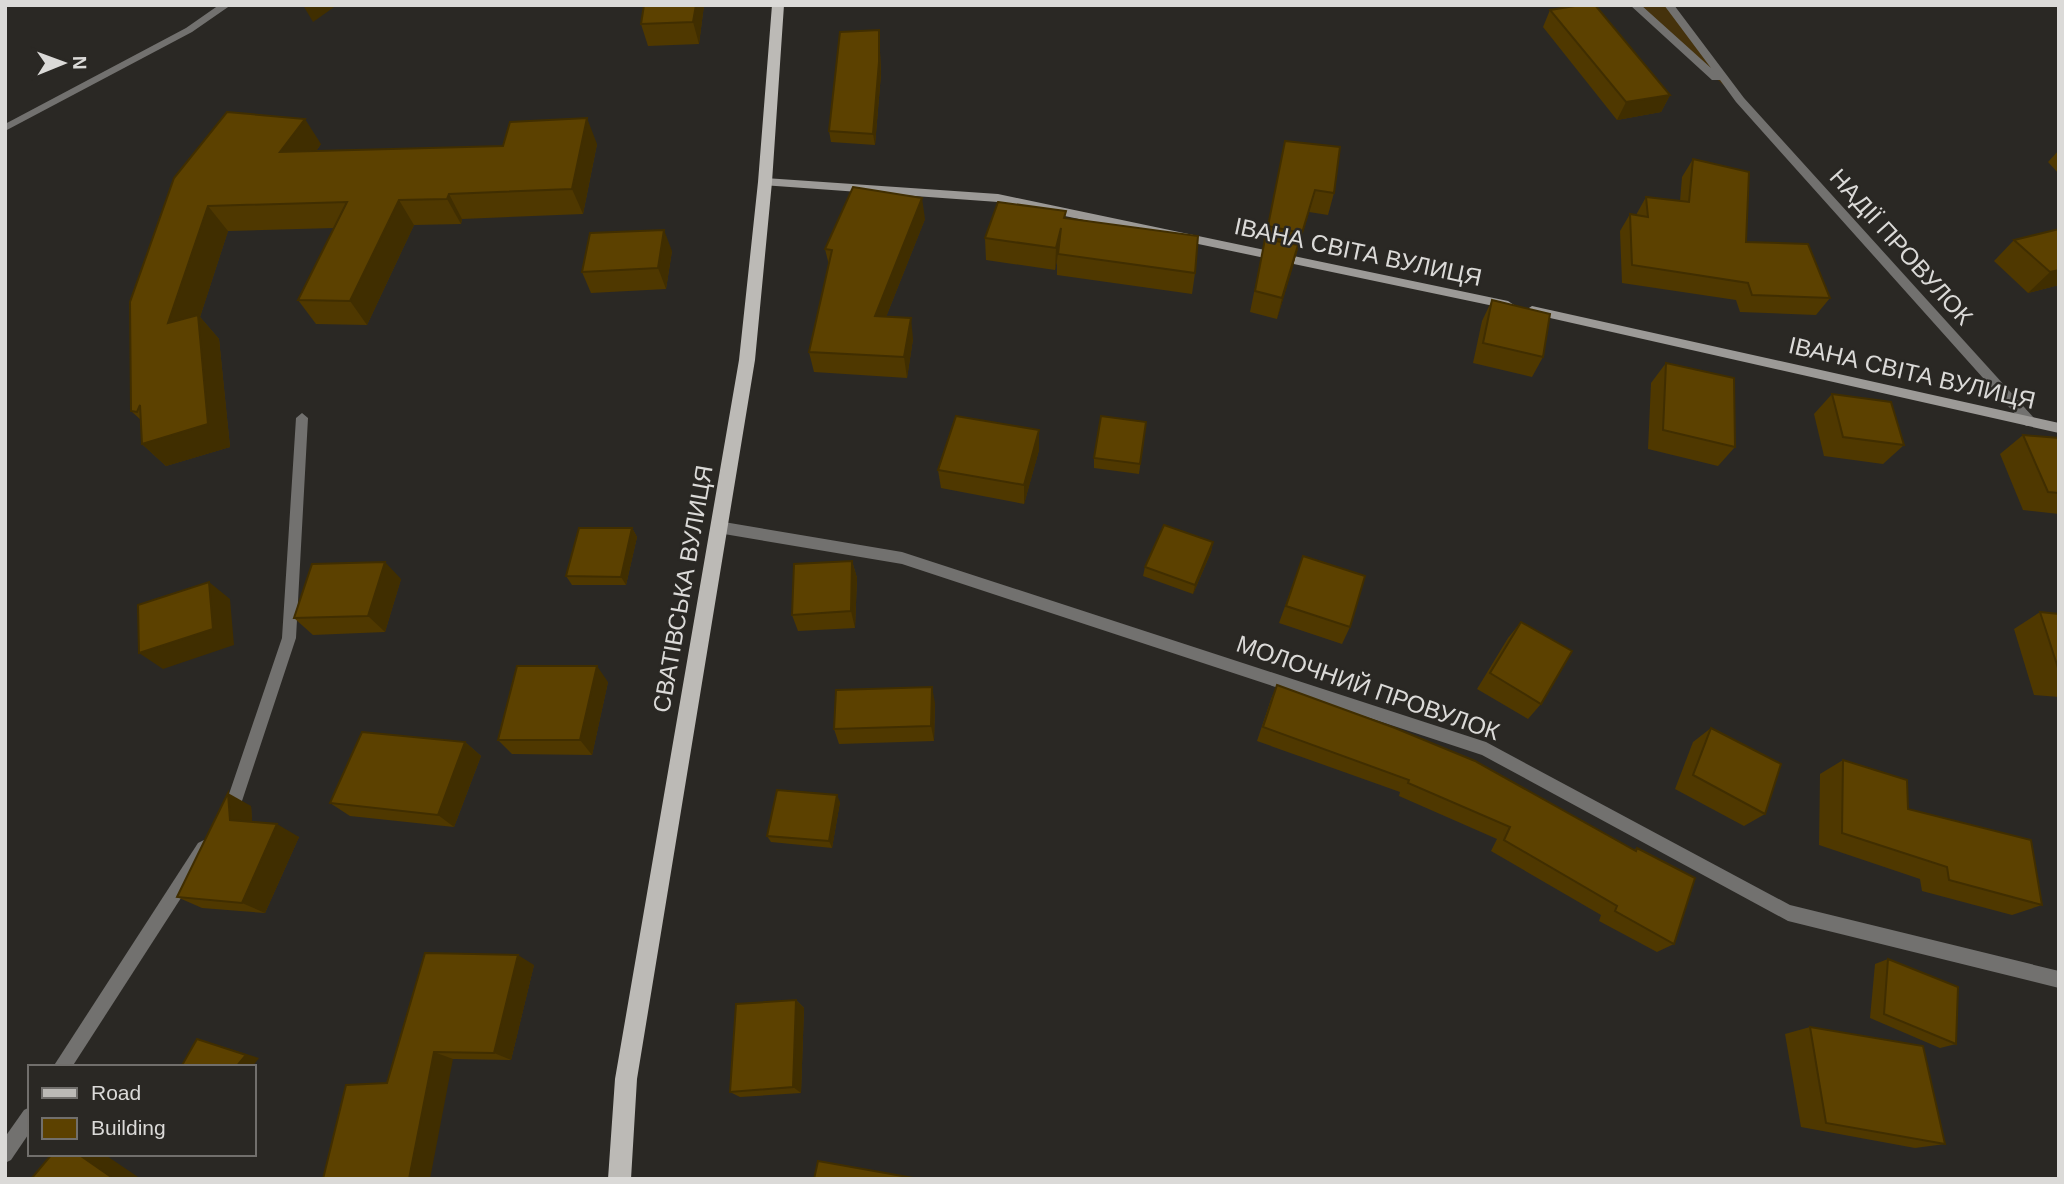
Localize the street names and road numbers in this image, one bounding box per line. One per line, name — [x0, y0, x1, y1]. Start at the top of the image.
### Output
street label: НАДІЇ ПРОВУЛОК — [1824, 163, 1978, 330]
street label: ІВАНА СВІТА ВУЛИЦЯ — [1232, 212, 1484, 291]
street label: ІВАНА СВІТА ВУЛИЦЯ — [1786, 331, 2038, 414]
street label: СВАТІВСЬКА ВУЛИЦЯ — [647, 463, 718, 715]
street label: МОЛОЧНИЙ ПРОВУЛОК — [1233, 630, 1503, 745]

